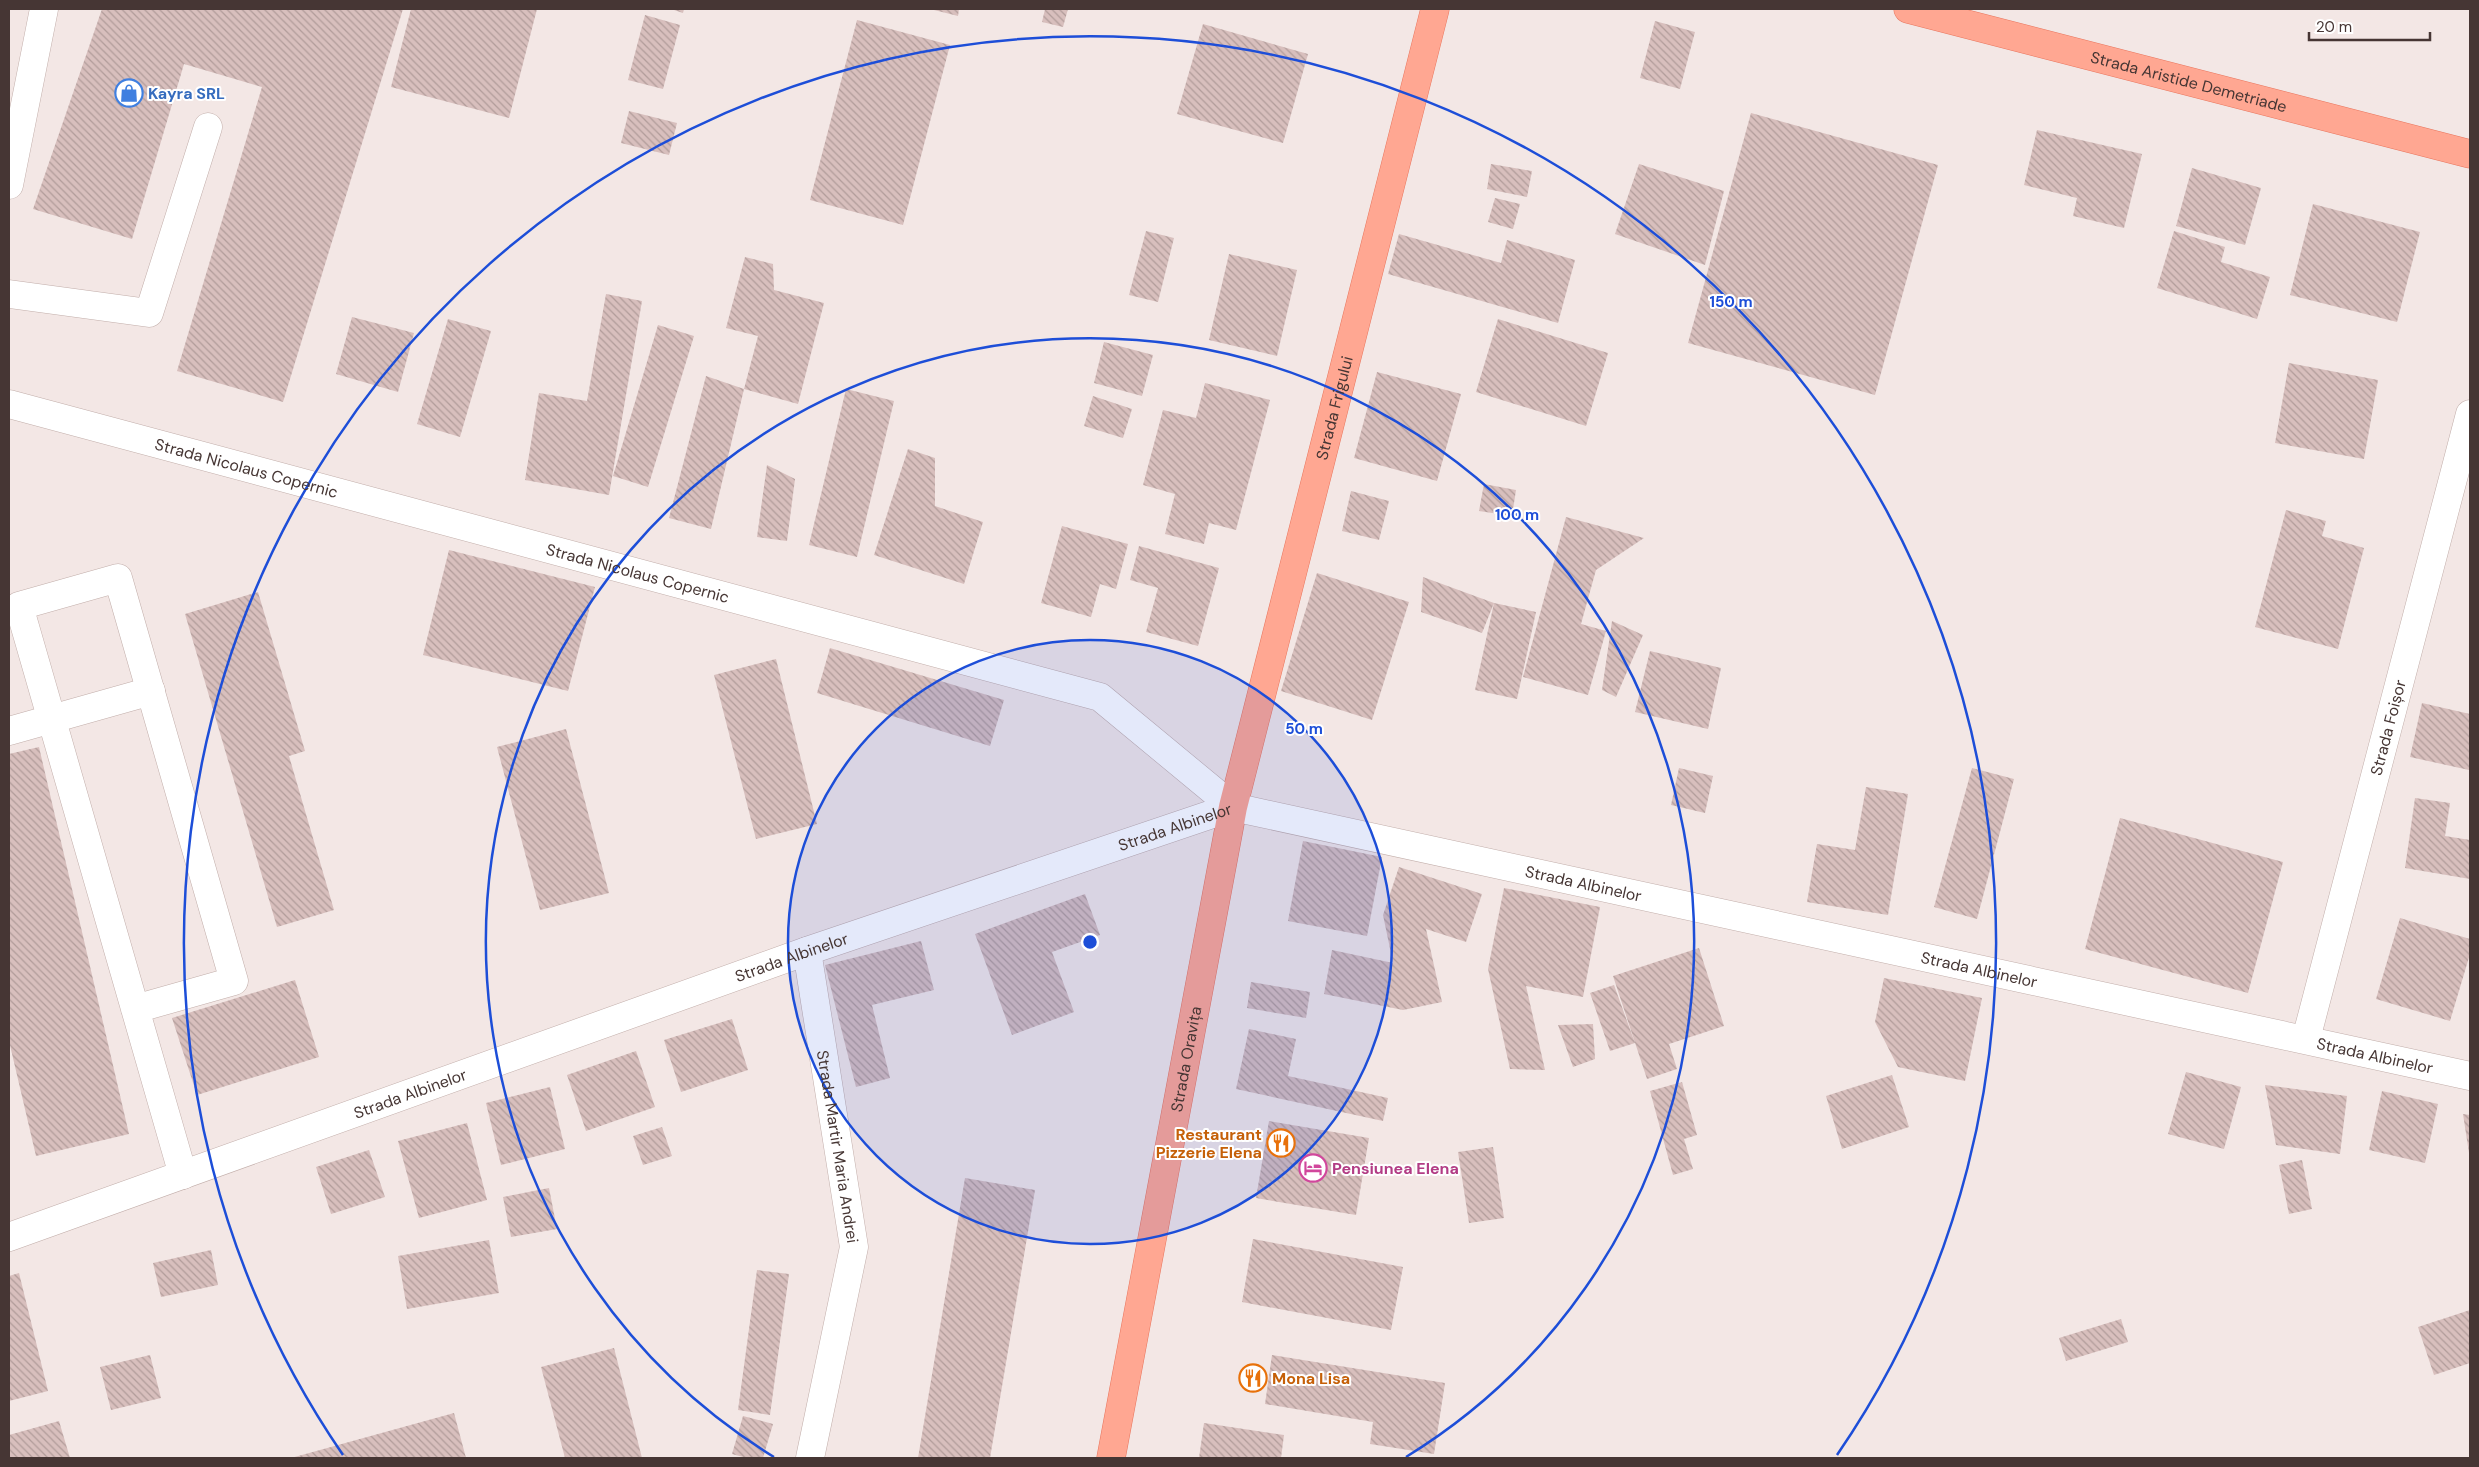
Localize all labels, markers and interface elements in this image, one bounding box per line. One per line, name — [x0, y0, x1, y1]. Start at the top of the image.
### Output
scale bar — [2309, 10, 2430, 42]
text: 20 m — [2316, 17, 2352, 37]
street label: Strada Aristide Demetriade — [2088, 46, 2289, 117]
shop icon: Kayra SRL — [114, 78, 144, 108]
place label: Kayra SRL — [148, 83, 225, 104]
text: 150 m — [1710, 292, 1753, 312]
street label: Strada Frigului — [1311, 354, 1357, 462]
street label: Strada Nicolaus Copernic — [153, 433, 340, 502]
text: 100 m — [1495, 505, 1539, 525]
street label: Strada Nicolaus Copernic — [544, 538, 732, 607]
street label: Strada Foișor — [2365, 677, 2410, 778]
text: 50 m — [1285, 719, 1323, 739]
street label: Strada Albinelor — [1115, 798, 1234, 856]
street label: Strada Albinelor — [1523, 860, 1644, 906]
street label: Strada Albinelor — [732, 927, 851, 987]
centre of rings — [1081, 933, 1099, 951]
street label: Strada Albinelor — [1919, 946, 2039, 992]
street label: Strada Oravița — [1166, 1004, 1206, 1114]
street label: Strada Albinelor — [2315, 1032, 2435, 1078]
street label: Strada Martir Maria Andrei — [812, 1049, 864, 1244]
street label: Strada Albinelor — [351, 1063, 469, 1123]
place label: Restaurant Pizzerie Elena — [1156, 1124, 1262, 1163]
restaurant icon: Restaurant Pizzerie Elena — [1266, 1128, 1296, 1158]
hotel icon: Pensiunea Elena — [1298, 1153, 1328, 1183]
place label: Pensiunea Elena — [1332, 1158, 1459, 1179]
restaurant icon: Mona Lisa — [1238, 1363, 1268, 1393]
place label: Mona Lisa — [1272, 1368, 1350, 1389]

